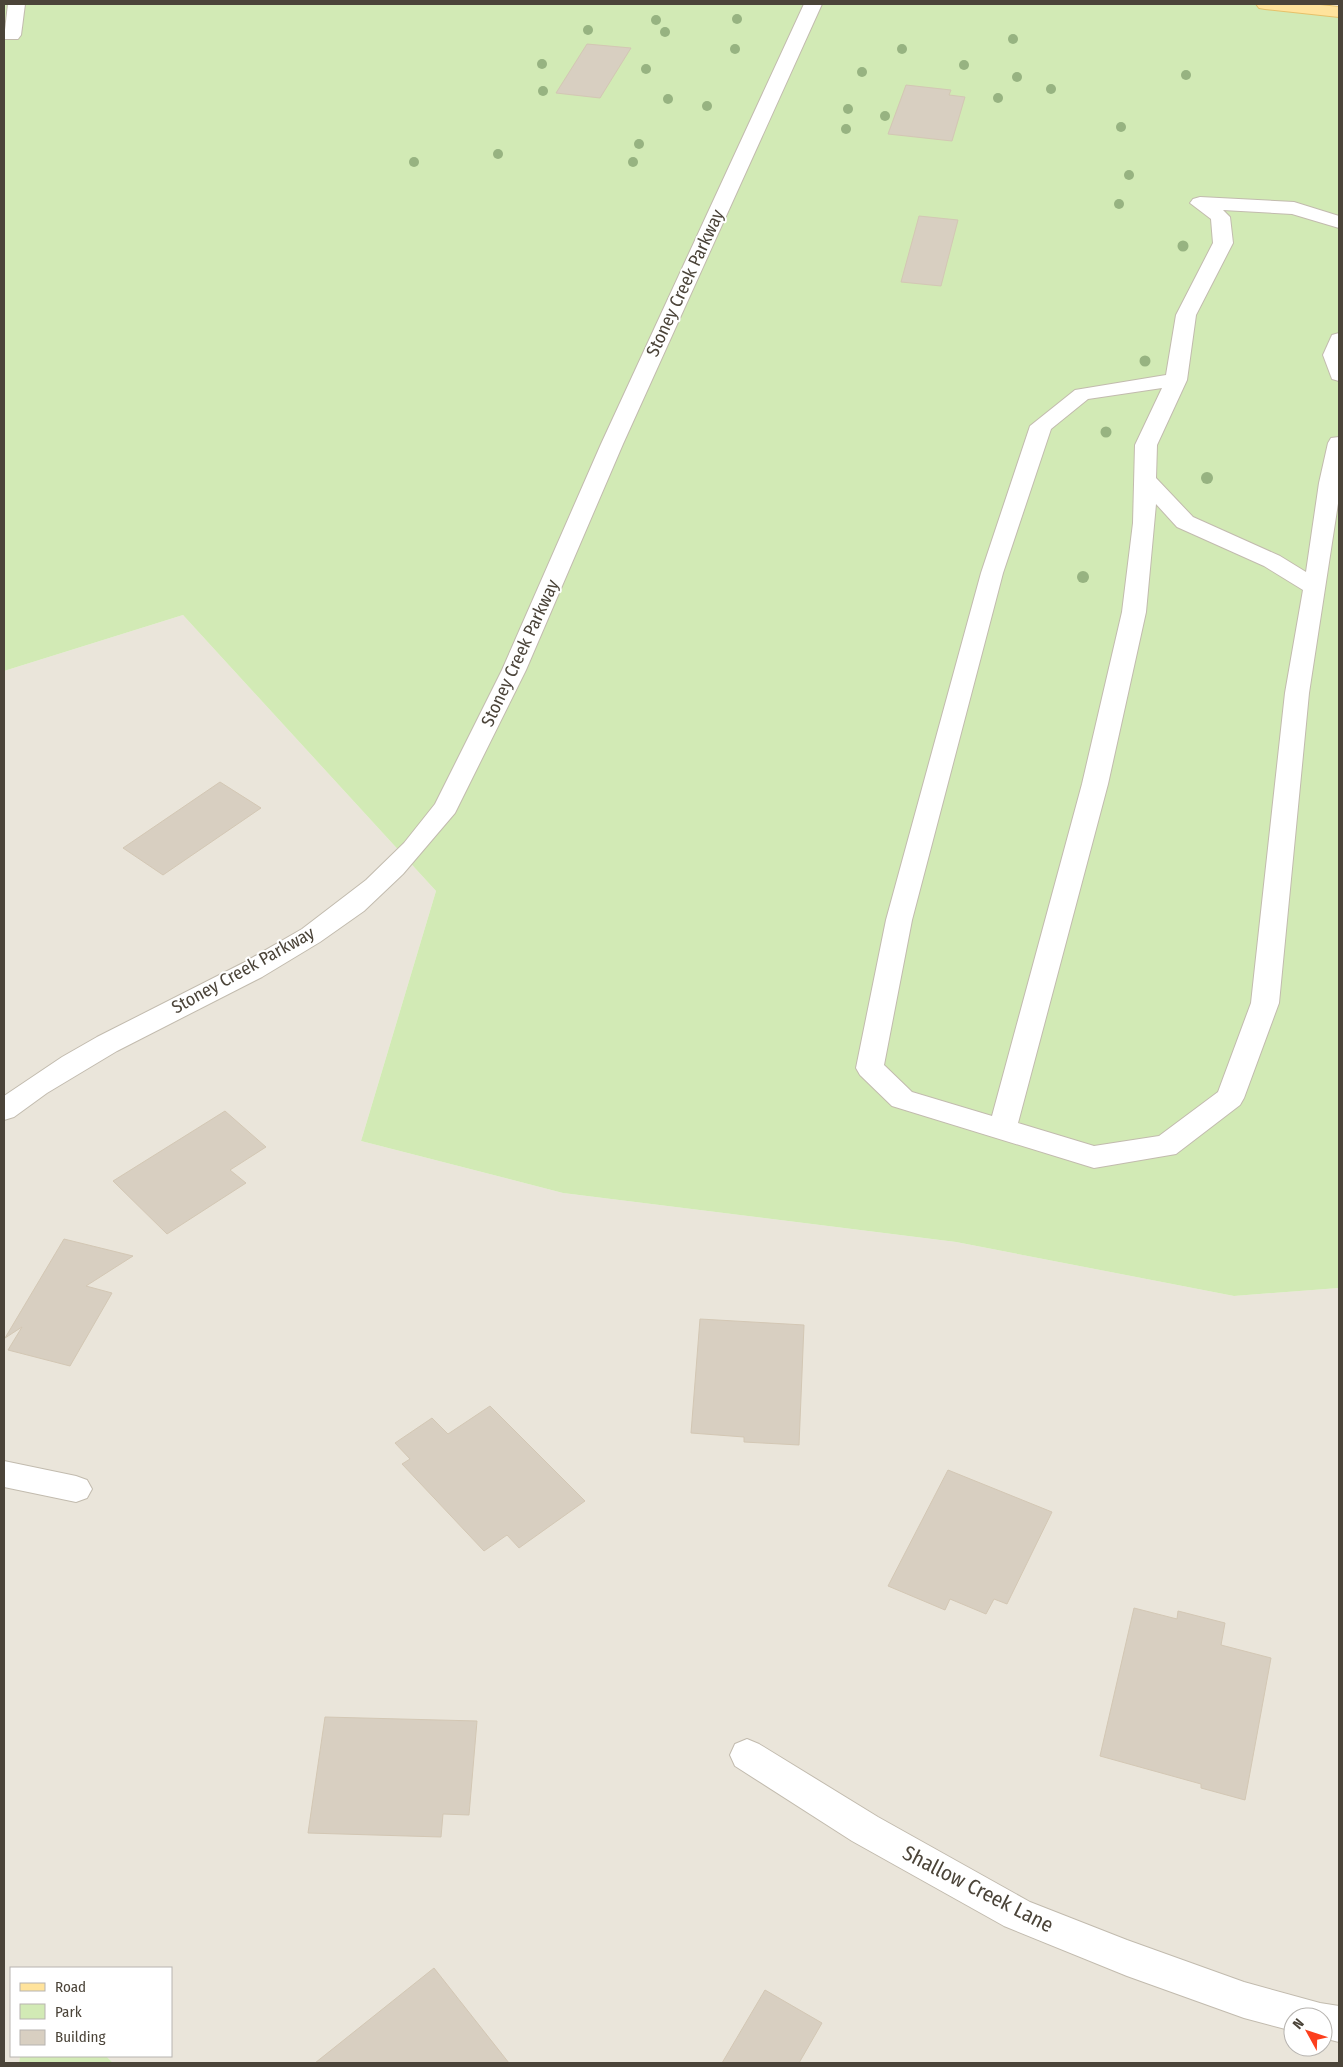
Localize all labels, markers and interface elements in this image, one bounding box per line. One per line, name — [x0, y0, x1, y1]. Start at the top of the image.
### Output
street label: Stoney Creek Parkway — [641, 206, 729, 360]
street label: Stoney Creek Parkway — [476, 576, 564, 730]
street label: Stoney Creek Parkway — [168, 922, 318, 1018]
street label: Shallow Creek Lane — [898, 1840, 1058, 1938]
legend — [10, 1967, 172, 2057]
text: Road — [55, 1978, 86, 1996]
text: Park — [55, 2003, 82, 2021]
north arrow — [1283, 2007, 1333, 2057]
text: N — [1289, 2015, 1308, 2033]
text: Building — [55, 2028, 106, 2046]

